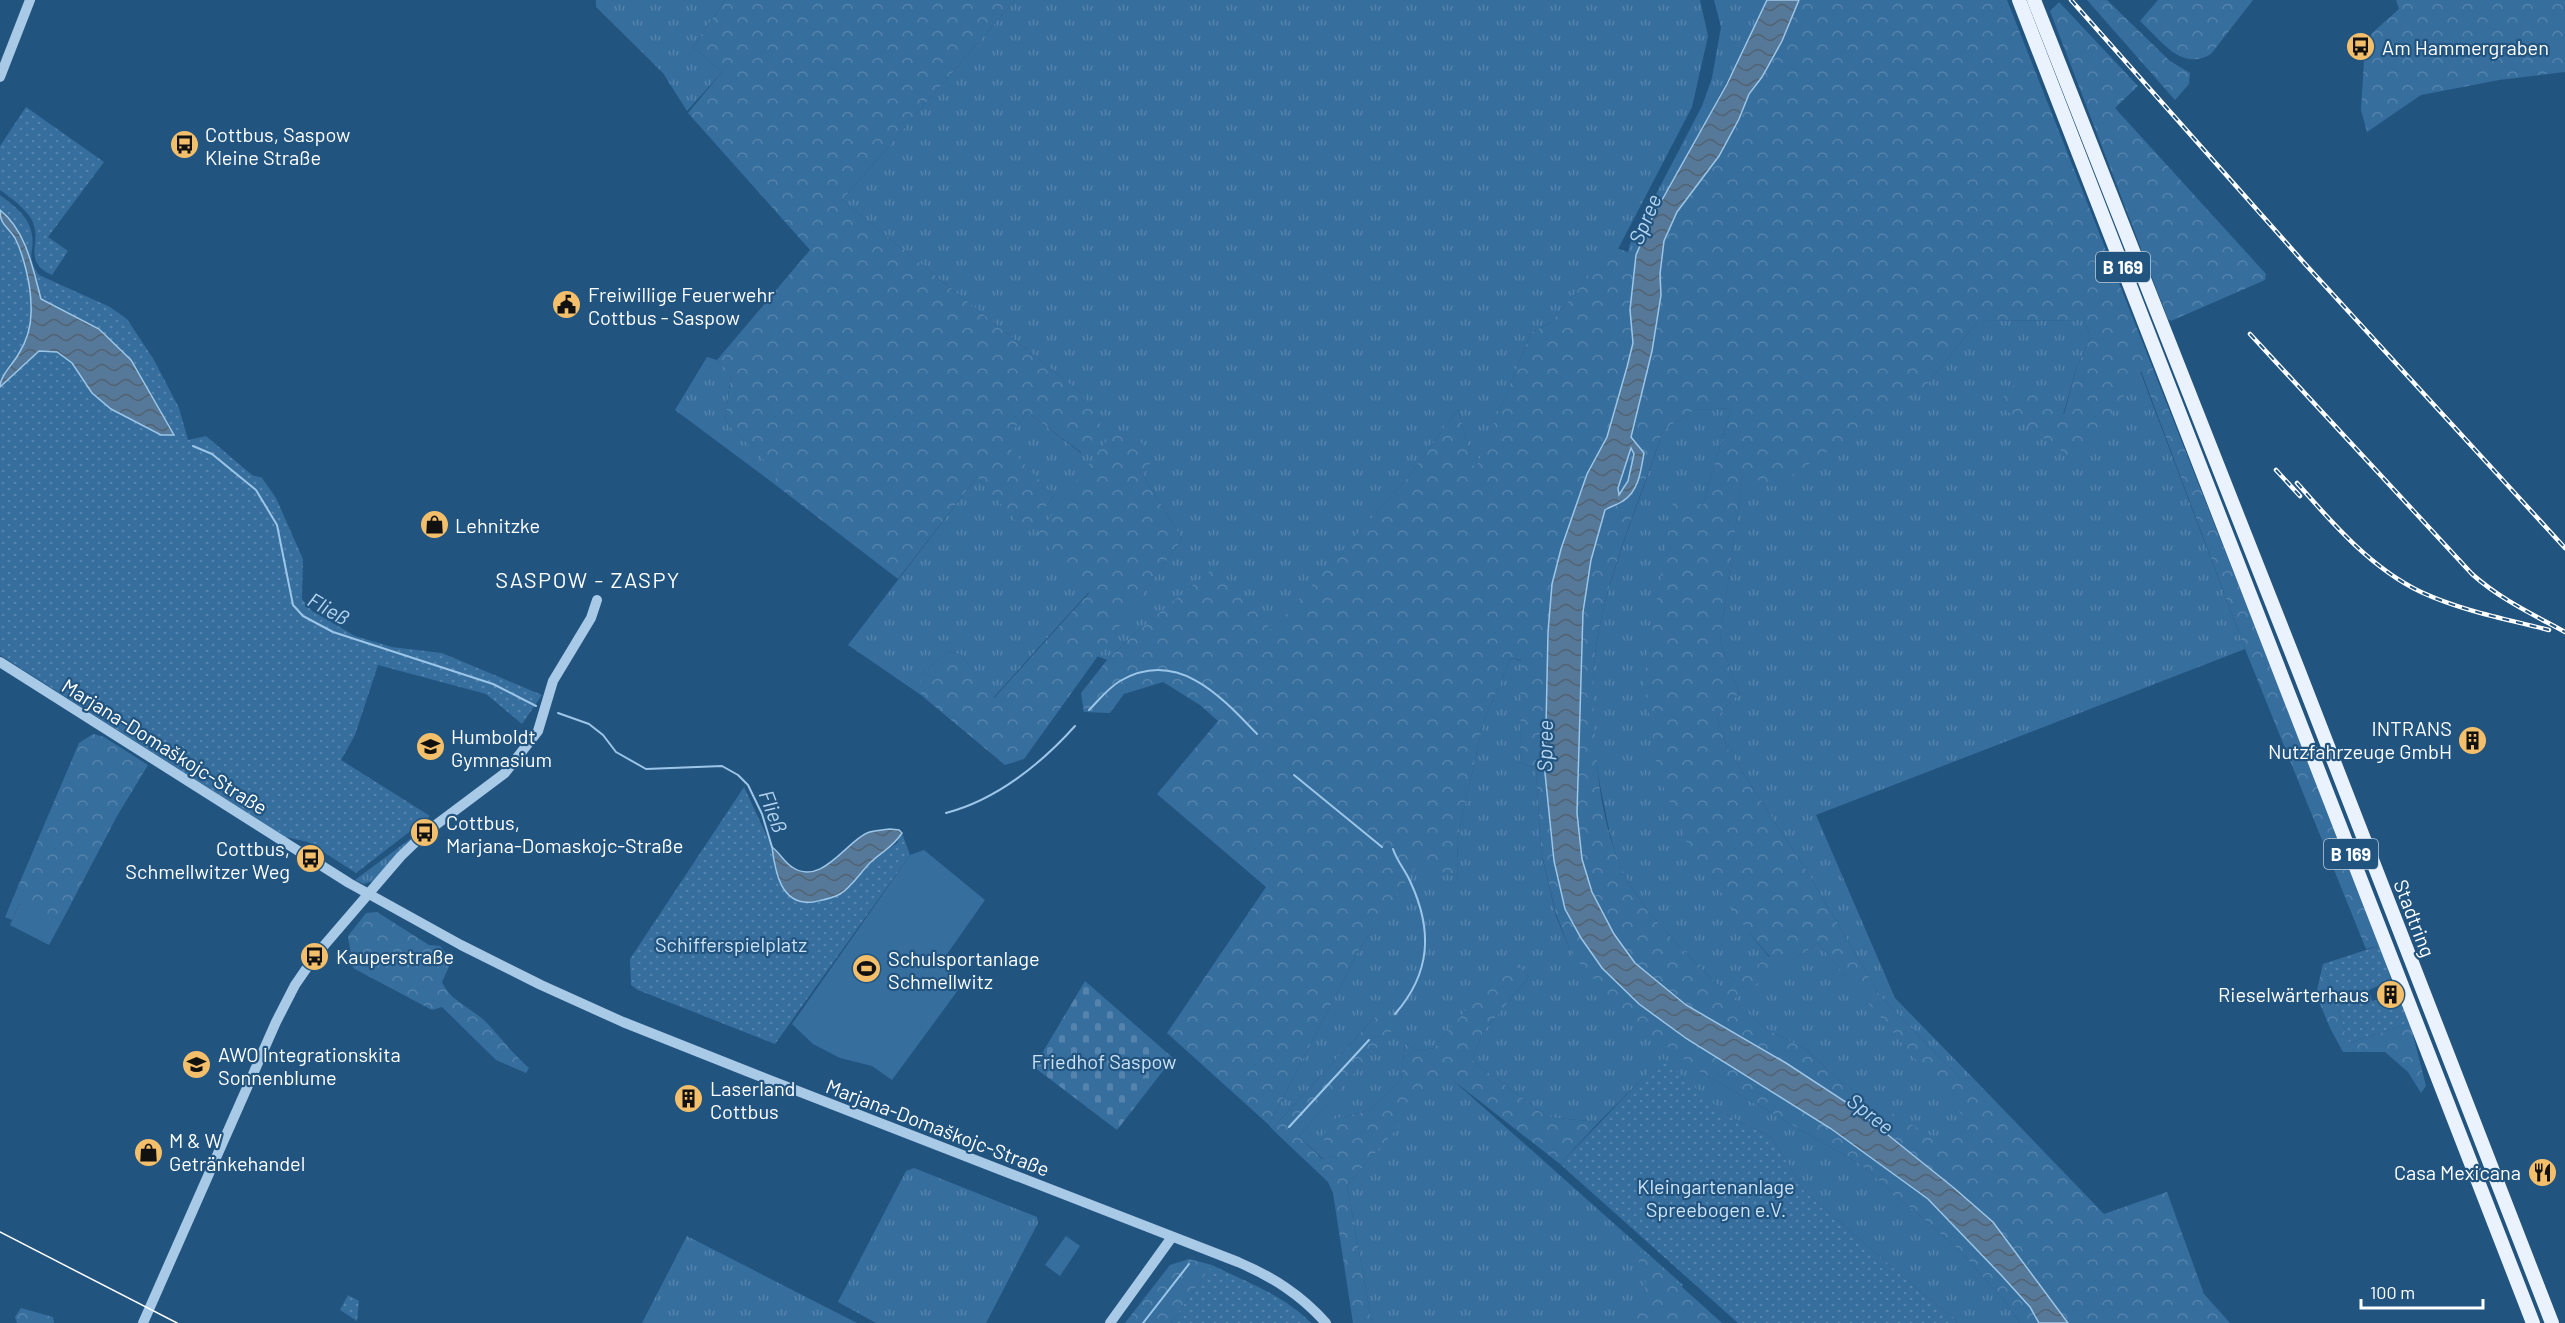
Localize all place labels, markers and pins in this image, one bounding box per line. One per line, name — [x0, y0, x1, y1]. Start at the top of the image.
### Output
bus stop icon: Am Hammergraben — [2345, 31, 2377, 63]
place label: Am Hammergraben — [2382, 35, 2549, 59]
place label: Cottbus, Saspow Kleine Straße — [205, 122, 350, 169]
bus stop icon: Cottbus, Saspow Kleine Straße — [168, 129, 200, 161]
place label: Freiwillige Feuerwehr Cottbus - Saspow — [588, 282, 774, 329]
public building icon: Freiwillige Feuerwehr Cottbus - Saspow — [551, 289, 583, 321]
shop icon: Lehnitzke — [418, 509, 450, 541]
place label: Lehnitzke — [455, 513, 540, 537]
place label: INTRANS Nutzfahrzeuge GmbH — [2268, 716, 2452, 763]
place label: Humboldt Gymnasium — [451, 724, 552, 771]
building icon: INTRANS Nutzfahrzeuge GmbH — [2457, 724, 2489, 756]
school or university icon: Humboldt Gymnasium — [414, 731, 446, 763]
place label: Cottbus, Marjana-Domaskojc-Straße — [446, 810, 683, 857]
bus stop icon: Cottbus, Marjana-Domaskojc-Straße — [409, 817, 441, 849]
place label: Cottbus, Schmellwitzer Weg — [125, 836, 290, 883]
bus stop icon: Cottbus, Schmellwitzer Weg — [295, 843, 327, 875]
bus stop icon: Kauperstraße — [299, 940, 331, 972]
place label: Kauperstraße — [336, 944, 454, 968]
place label: Schulsportanlage Schmellwitz — [888, 946, 1040, 993]
sports icon: Schulsportanlage Schmellwitz — [851, 953, 883, 985]
building icon: Rieselwärterhaus — [2374, 978, 2406, 1010]
place label: Rieselwärterhaus — [2218, 982, 2369, 1006]
place label: AWO Integrationskita Sonnenblume — [218, 1042, 401, 1089]
school or university icon: AWO Integrationskita Sonnenblume — [181, 1049, 213, 1081]
place label: Laserland Cottbus — [710, 1076, 796, 1123]
building icon: Laserland Cottbus — [673, 1083, 705, 1115]
place label: M & W Getränkehandel — [169, 1128, 305, 1175]
shop icon: M & W Getränkehandel — [132, 1136, 164, 1168]
restaurant icon: Casa Mexicana — [2526, 1156, 2558, 1188]
place label: Casa Mexicana — [2394, 1160, 2521, 1184]

